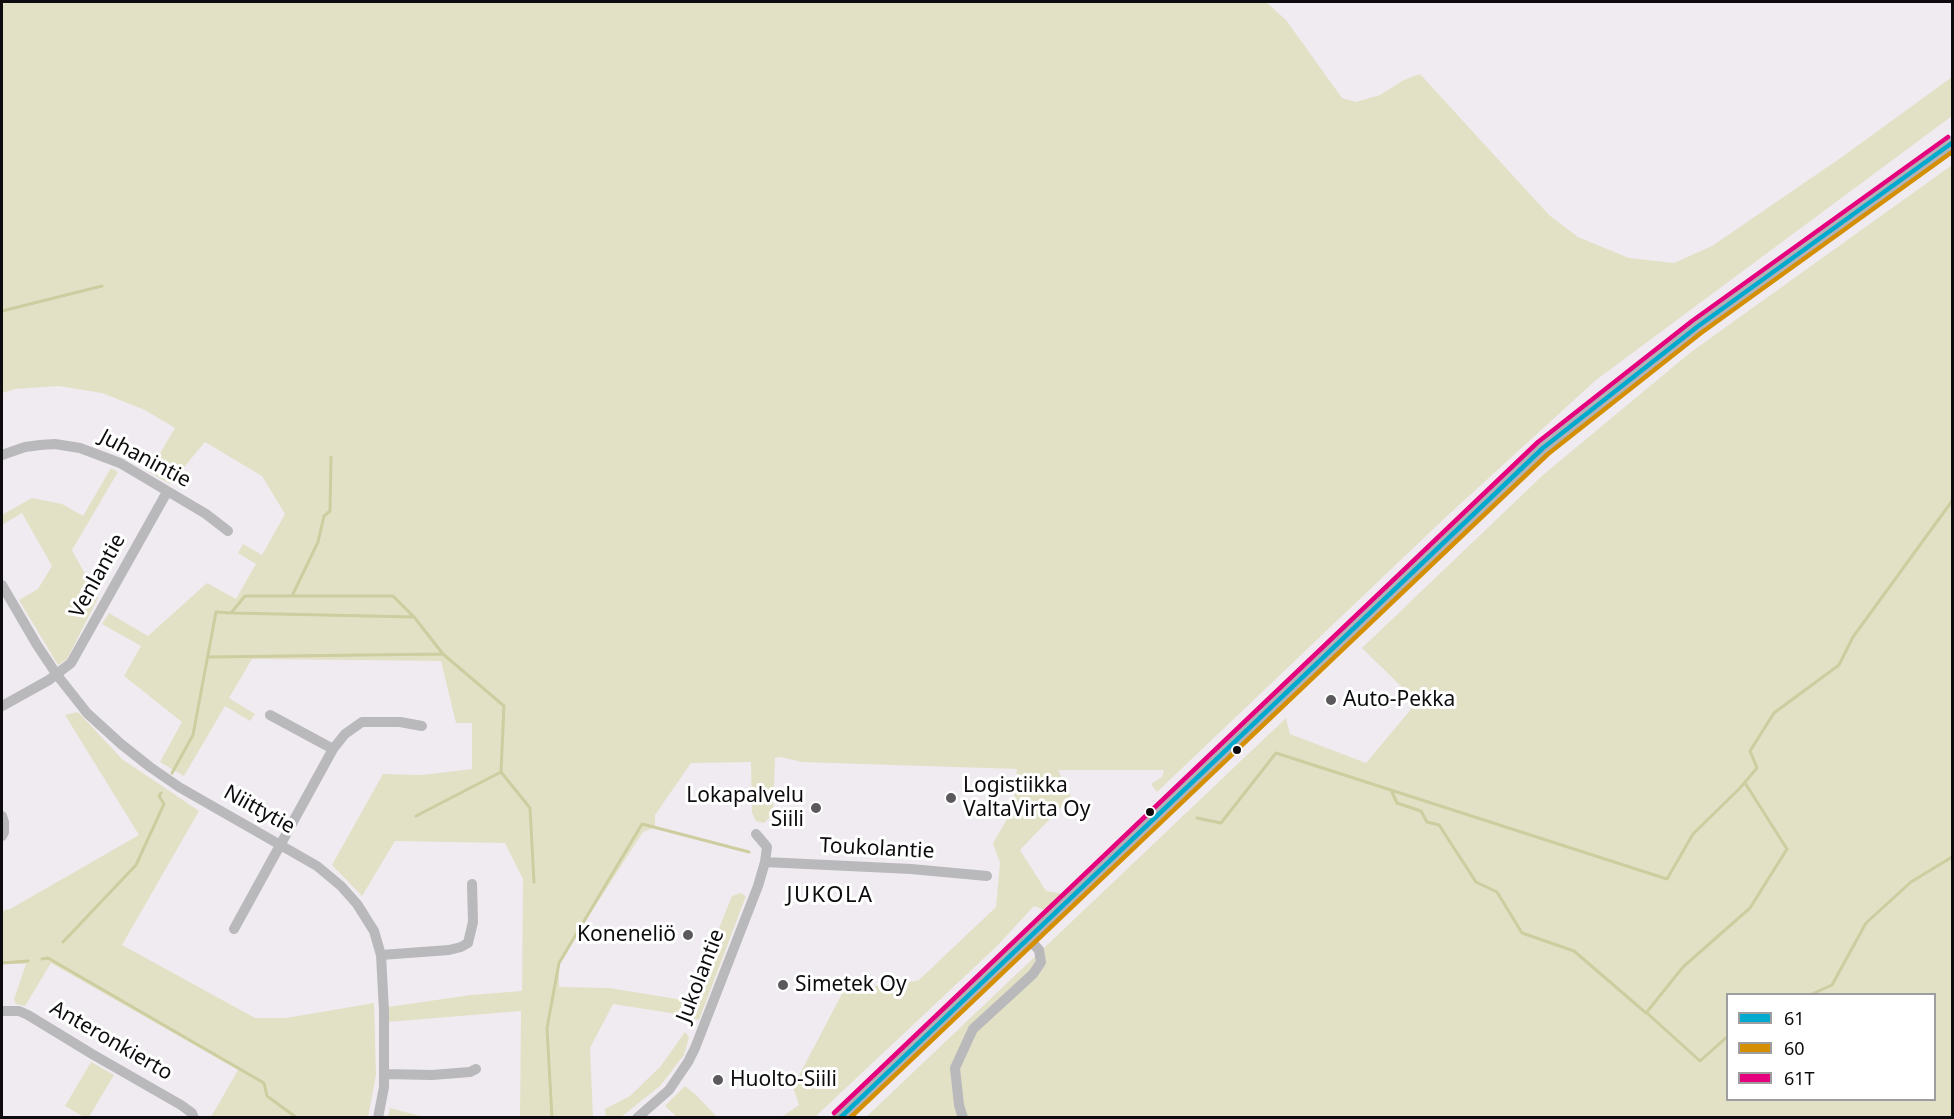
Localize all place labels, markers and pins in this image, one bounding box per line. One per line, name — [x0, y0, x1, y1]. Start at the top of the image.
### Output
place label: Auto-Pekka — [1343, 687, 1455, 713]
marker: Auto-Pekka — [1324, 693, 1338, 707]
unlabelled marker — [1231, 744, 1243, 756]
place label: Logistiikka ValtaVirta Oy — [963, 773, 1090, 823]
place label: Lokapalvelu Siili — [686, 783, 804, 833]
marker: Logistiikka ValtaVirta Oy — [944, 791, 958, 805]
marker: Lokapalvelu Siili — [809, 801, 823, 815]
unlabelled marker — [1144, 806, 1156, 818]
place label: Koneneliö — [577, 922, 676, 948]
marker: Koneneliö — [681, 928, 695, 942]
place label: Simetek Oy — [795, 972, 907, 998]
marker: Simetek Oy — [776, 978, 790, 992]
place label: Huolto-Siili — [730, 1067, 837, 1093]
marker: Huolto-Siili — [711, 1073, 725, 1087]

